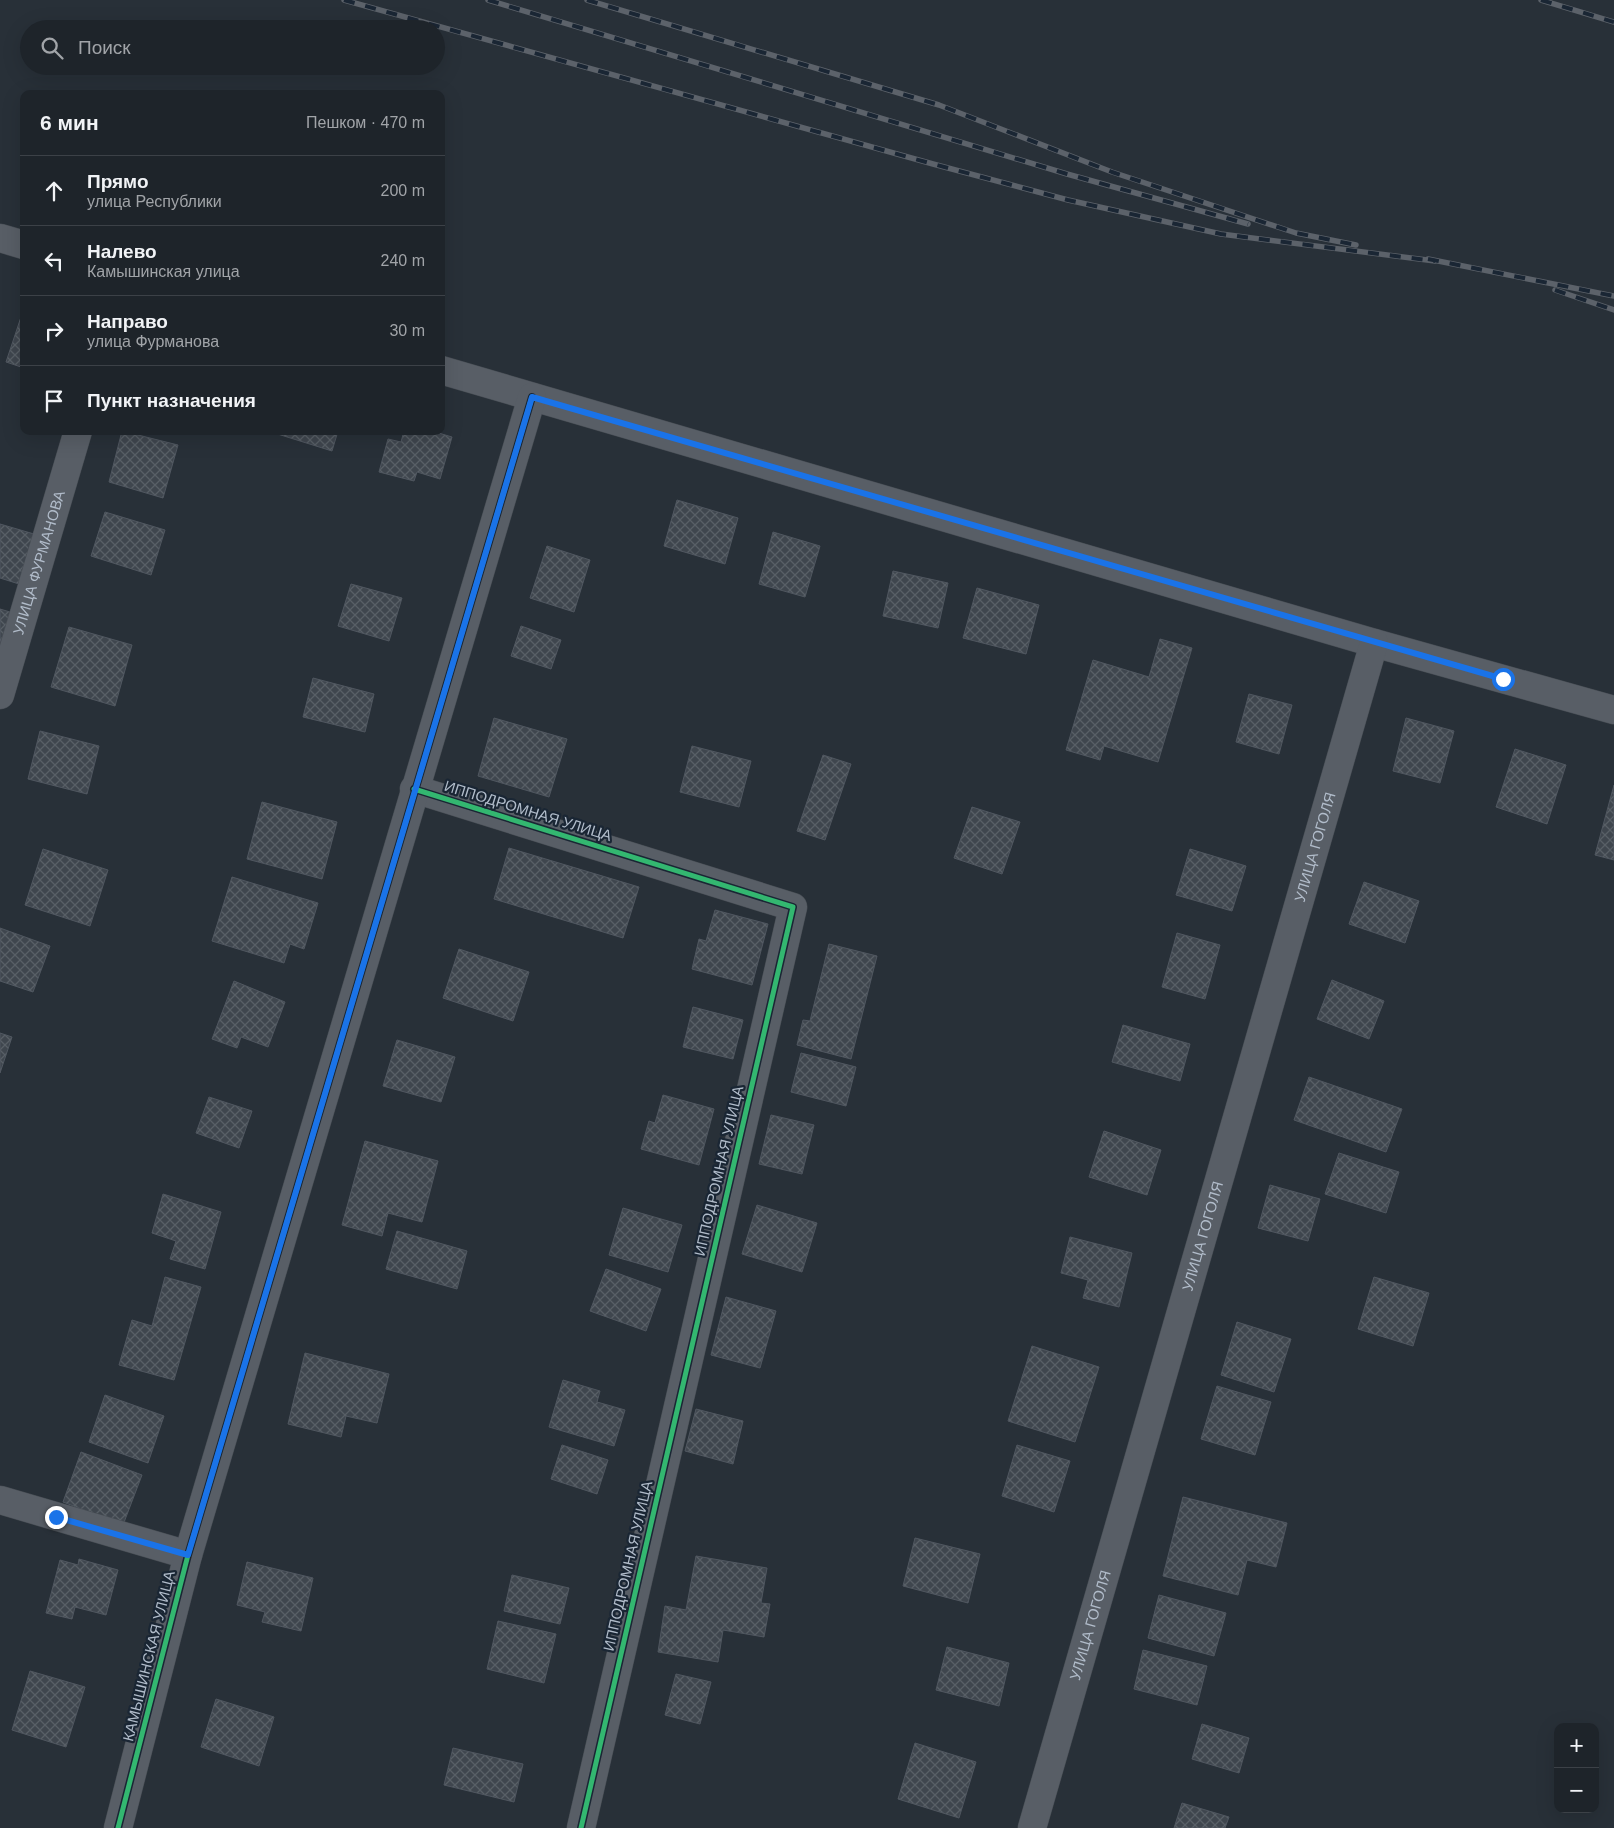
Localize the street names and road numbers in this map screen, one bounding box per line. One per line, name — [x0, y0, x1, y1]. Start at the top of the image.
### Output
street label: УЛИЦА ФУРМАНОВА — [9, 488, 68, 637]
street label: ИППОДРОМНАЯ УЛИЦА — [442, 777, 614, 844]
street label: УЛИЦА ГОГОЛЯ — [1291, 790, 1339, 904]
street label: ИППОДРОМНАЯ УЛИЦА — [691, 1084, 746, 1258]
street label: УЛИЦА ГОГОЛЯ — [1178, 1179, 1226, 1293]
street label: ИППОДРОМНАЯ УЛИЦА — [600, 1479, 655, 1653]
street label: УЛИЦА ГОГОЛЯ — [1066, 1568, 1114, 1682]
street label: КАМЫШИНСКАЯ УЛИЦА — [119, 1569, 178, 1743]

